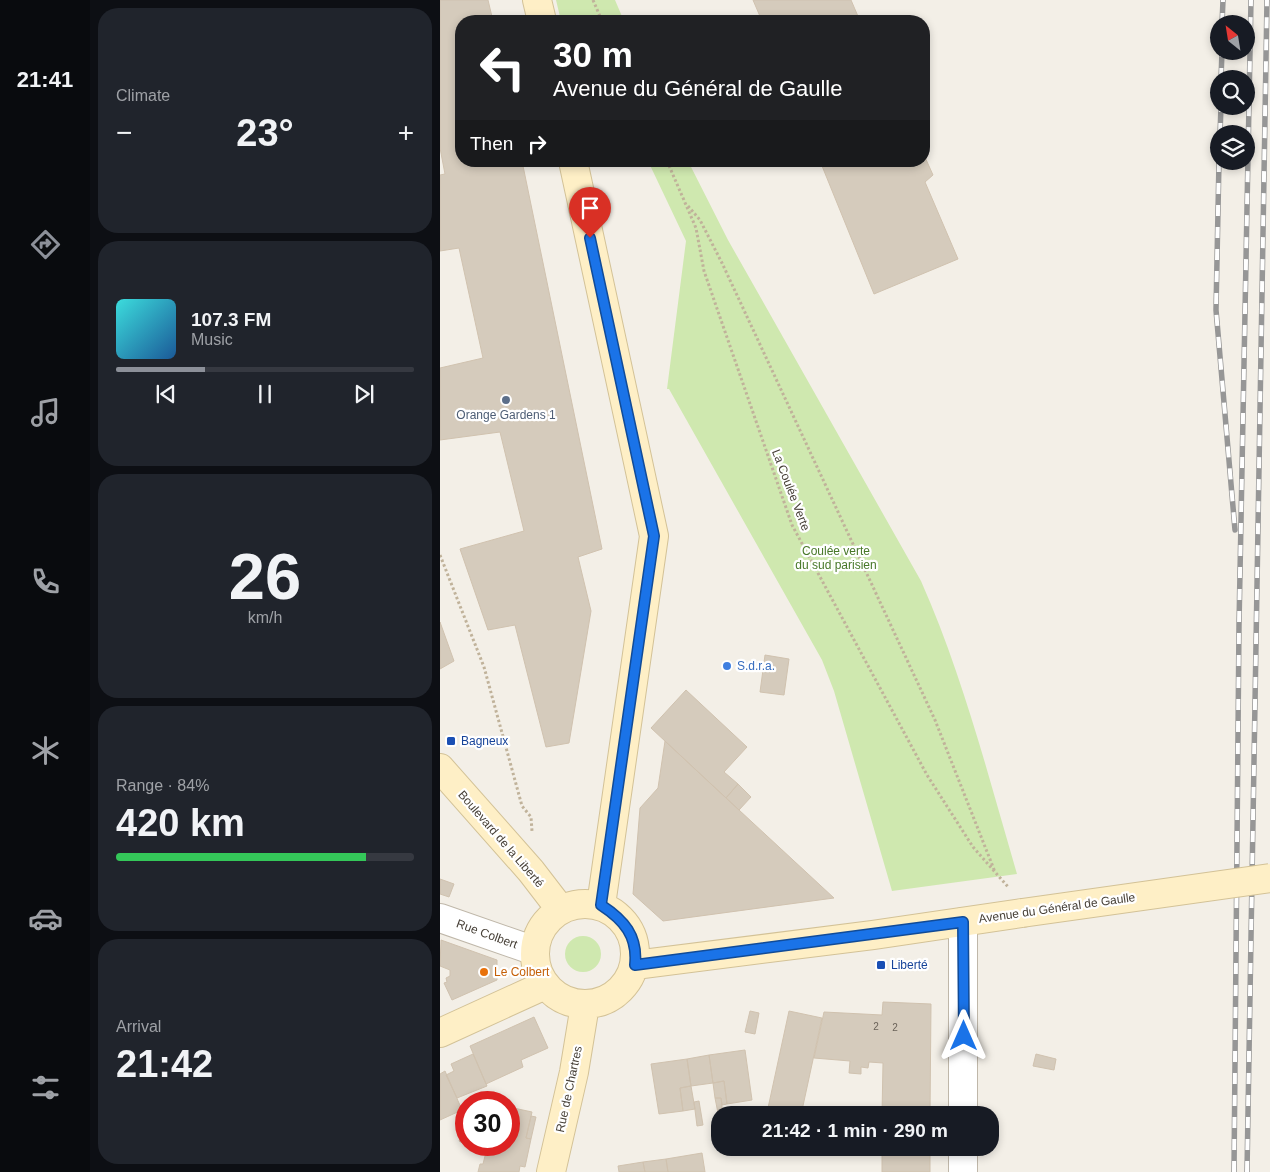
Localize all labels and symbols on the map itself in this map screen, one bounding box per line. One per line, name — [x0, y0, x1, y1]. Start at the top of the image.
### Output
north arrow — [1210, 15, 1255, 60]
pin — [569, 187, 611, 238]
marker: Orange Gardens 1 — [500, 394, 512, 406]
place label: Orange Gardens 1 — [456, 408, 556, 422]
street label: La Coulée Verte — [769, 447, 813, 533]
park label: Coulée verte du sud parisien — [795, 544, 877, 572]
place label: S.d.r.a. — [737, 659, 775, 673]
marker: S.d.r.a. — [721, 660, 733, 672]
place label: Bagneux — [461, 734, 508, 748]
marker: Bagneux — [445, 735, 457, 747]
street label: Boulevard de la Liberté — [455, 788, 547, 890]
street label: Avenue du Général de Gaulle — [978, 890, 1136, 926]
street label: Rue Colbert — [455, 916, 520, 952]
place label: Liberté — [891, 958, 928, 972]
marker: Liberté — [875, 959, 887, 971]
place label: Le Colbert — [494, 965, 550, 979]
marker: Le Colbert — [478, 966, 490, 978]
position arrow — [937, 1009, 989, 1061]
house number: 2 — [873, 1021, 879, 1032]
house number: 2 — [892, 1022, 898, 1033]
street label: Rue de Chartres — [553, 1044, 585, 1134]
speed limit sign: 30 — [455, 1091, 520, 1156]

